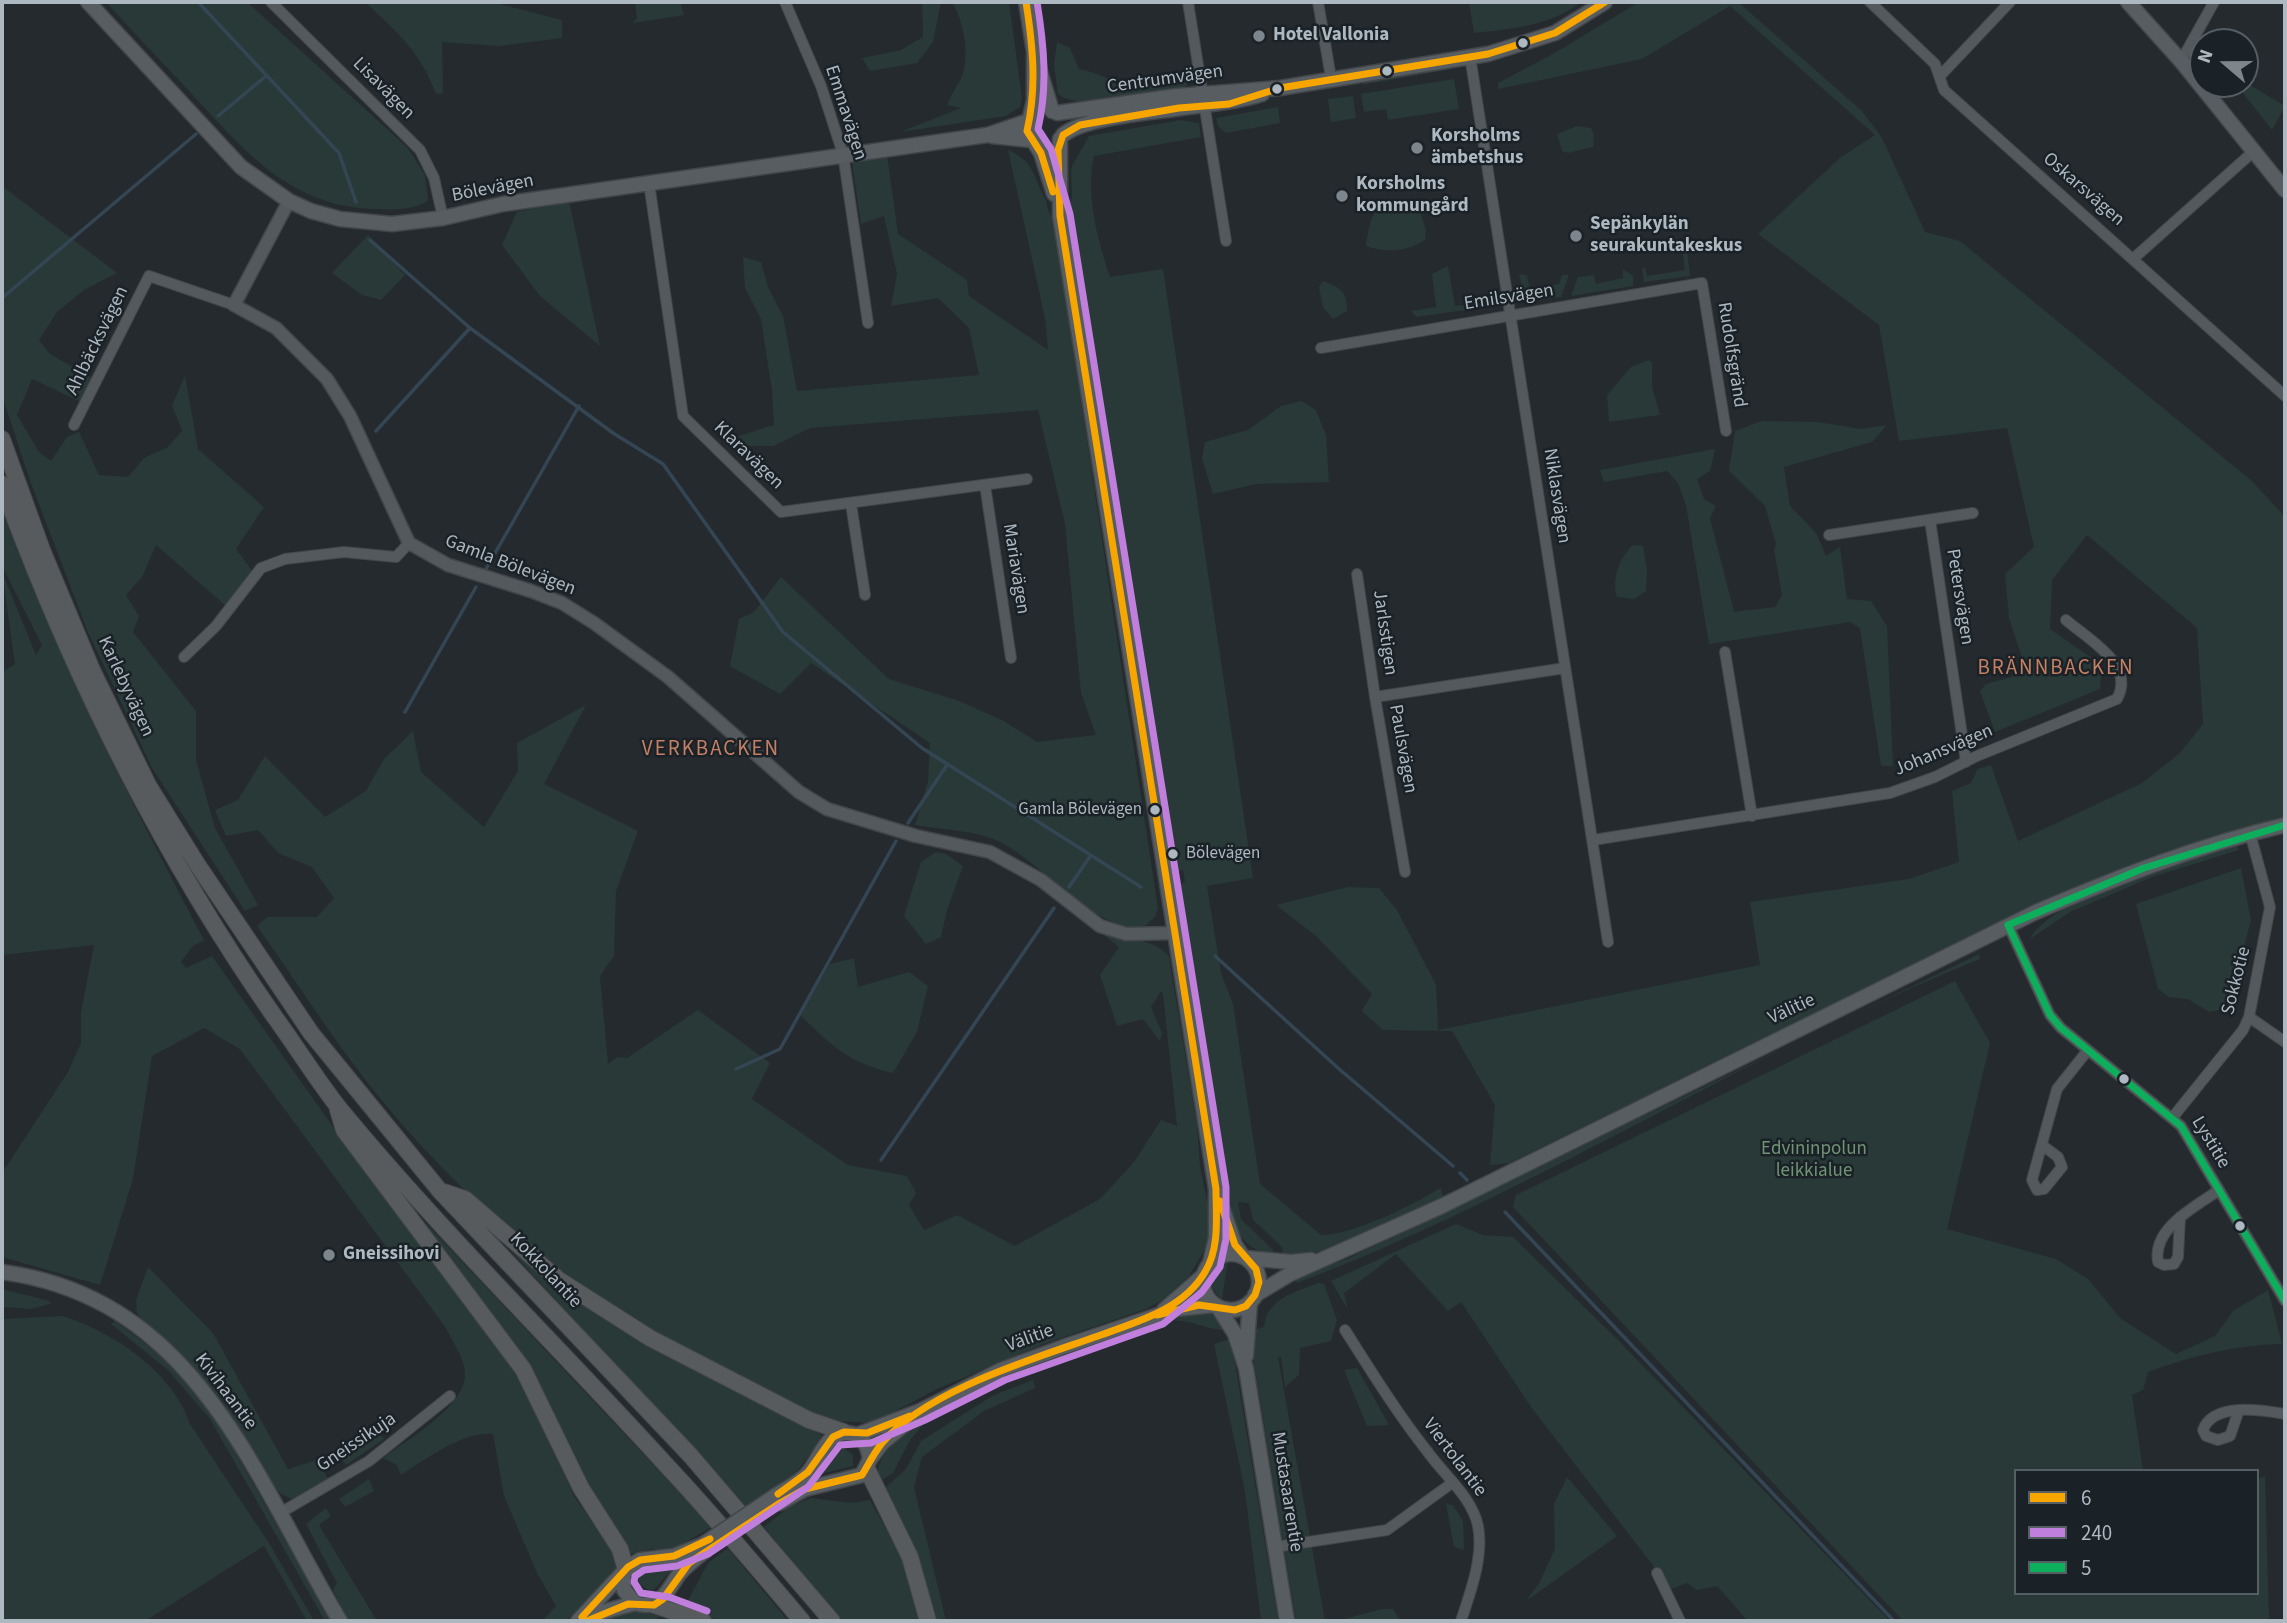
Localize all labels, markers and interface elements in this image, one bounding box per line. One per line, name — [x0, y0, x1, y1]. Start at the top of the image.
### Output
place label: Hotel Vallonia — [1273, 25, 1389, 47]
marker: Hotel Vallonia — [1251, 28, 1267, 44]
north arrow — [2189, 28, 2259, 98]
unlabelled marker — [1516, 36, 1530, 50]
text: N — [2191, 46, 2221, 67]
street label: Lisavägen — [347, 53, 419, 125]
street label: Centrumvägen — [1105, 61, 1225, 99]
street label: Emmavägen — [819, 63, 871, 163]
unlabelled marker — [1380, 64, 1394, 78]
unlabelled marker — [1270, 82, 1284, 96]
place label: Korsholms ämbetshus — [1431, 126, 1523, 170]
marker: Korsholms ämbetshus — [1409, 140, 1425, 156]
street label: Oskarsvägen — [2037, 148, 2129, 232]
street label: Bölevägen — [450, 170, 536, 208]
place label: Korsholms kommungård — [1356, 174, 1469, 218]
marker: Korsholms kommungård — [1334, 188, 1350, 204]
place label: Sepänkylän seurakuntakeskus — [1590, 214, 1742, 258]
marker: Sepänkylän seurakuntakeskus — [1568, 228, 1584, 244]
street label: Emilsvägen — [1463, 280, 1555, 316]
street label: Ahlbäcksvägen — [62, 283, 134, 399]
street label: Rudolfsgränd — [1711, 301, 1751, 409]
street label: Klaravägen — [708, 417, 788, 495]
street label: Niklasvägen — [1537, 447, 1575, 545]
street label: Mariavägen — [997, 522, 1033, 616]
street label: Gamla Bölevägen — [441, 531, 579, 601]
street label: Petersvägen — [1940, 547, 1978, 647]
street label: Jarlsstigen — [1367, 589, 1401, 677]
street label: Karlebyvägen — [92, 633, 158, 741]
district label: BRÄNNBACKEN — [1979, 656, 2133, 682]
street label: Paulsvägen — [1383, 703, 1421, 795]
street label: Johansvägen — [1891, 720, 1997, 782]
district label: VERKBACKEN — [643, 737, 779, 763]
place label: Gamla Bölevägen — [1018, 800, 1142, 820]
marker: Gamla Bölevägen — [1148, 803, 1162, 817]
place label: Bölevägen — [1186, 844, 1260, 864]
marker: Bölevägen — [1166, 847, 1180, 861]
street label: Sokkotie — [2218, 945, 2256, 1017]
street label: Välitie — [1765, 989, 1819, 1031]
unlabelled marker — [2117, 1072, 2131, 1086]
street label: Lystitie — [2186, 1113, 2234, 1173]
park label: Edvininpolun leikkialue — [1761, 1139, 1867, 1183]
unlabelled marker — [2233, 1219, 2247, 1233]
street label: Kokkolantie — [504, 1228, 586, 1314]
place label: Gneissihovi — [343, 1244, 440, 1266]
marker: Gneissihovi — [321, 1247, 337, 1263]
street label: Välitie — [1003, 1320, 1057, 1358]
street label: Kivihaantie — [189, 1349, 261, 1435]
street label: Gneissikuja — [313, 1408, 401, 1478]
street label: Viertolantie — [1417, 1414, 1491, 1502]
street label: Mustasaarentie — [1265, 1430, 1307, 1554]
legend — [2014, 1469, 2259, 1595]
text: 6 — [2081, 1483, 2091, 1513]
text: 240 — [2081, 1518, 2112, 1548]
text: 5 — [2081, 1553, 2091, 1583]

